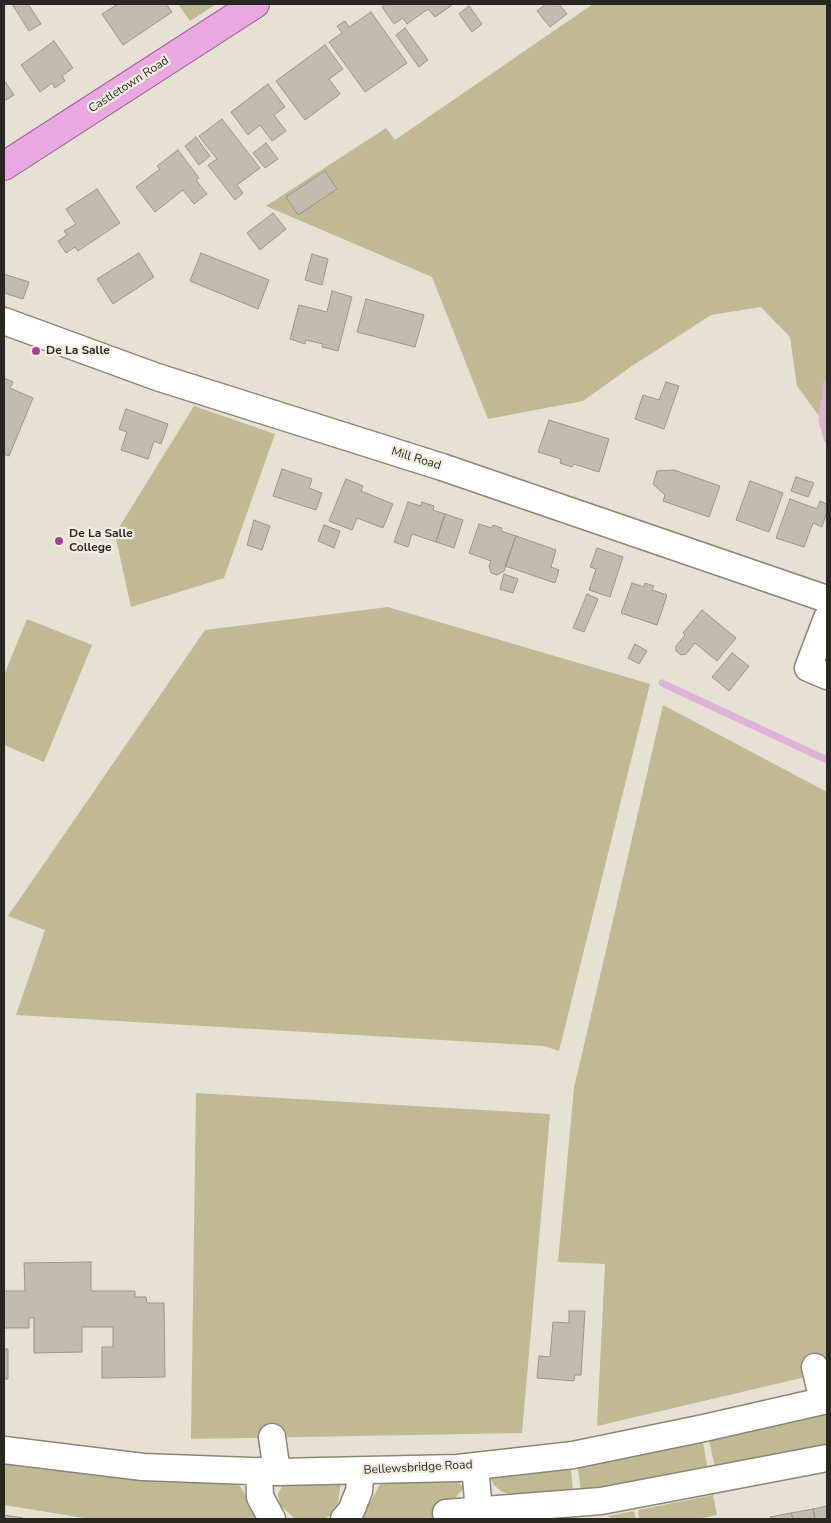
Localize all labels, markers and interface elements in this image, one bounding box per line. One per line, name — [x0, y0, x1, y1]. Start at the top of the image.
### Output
street label: Castletown Road — [86, 54, 172, 116]
place label: De La Salle — [46, 344, 110, 358]
marker: De La Salle — [30, 345, 42, 357]
street label: Mill Road — [389, 445, 443, 473]
place label: De La Salle College — [69, 527, 133, 555]
marker: De La Salle College — [53, 535, 65, 547]
street label: Bellewsbridge Road — [363, 1458, 473, 1478]

